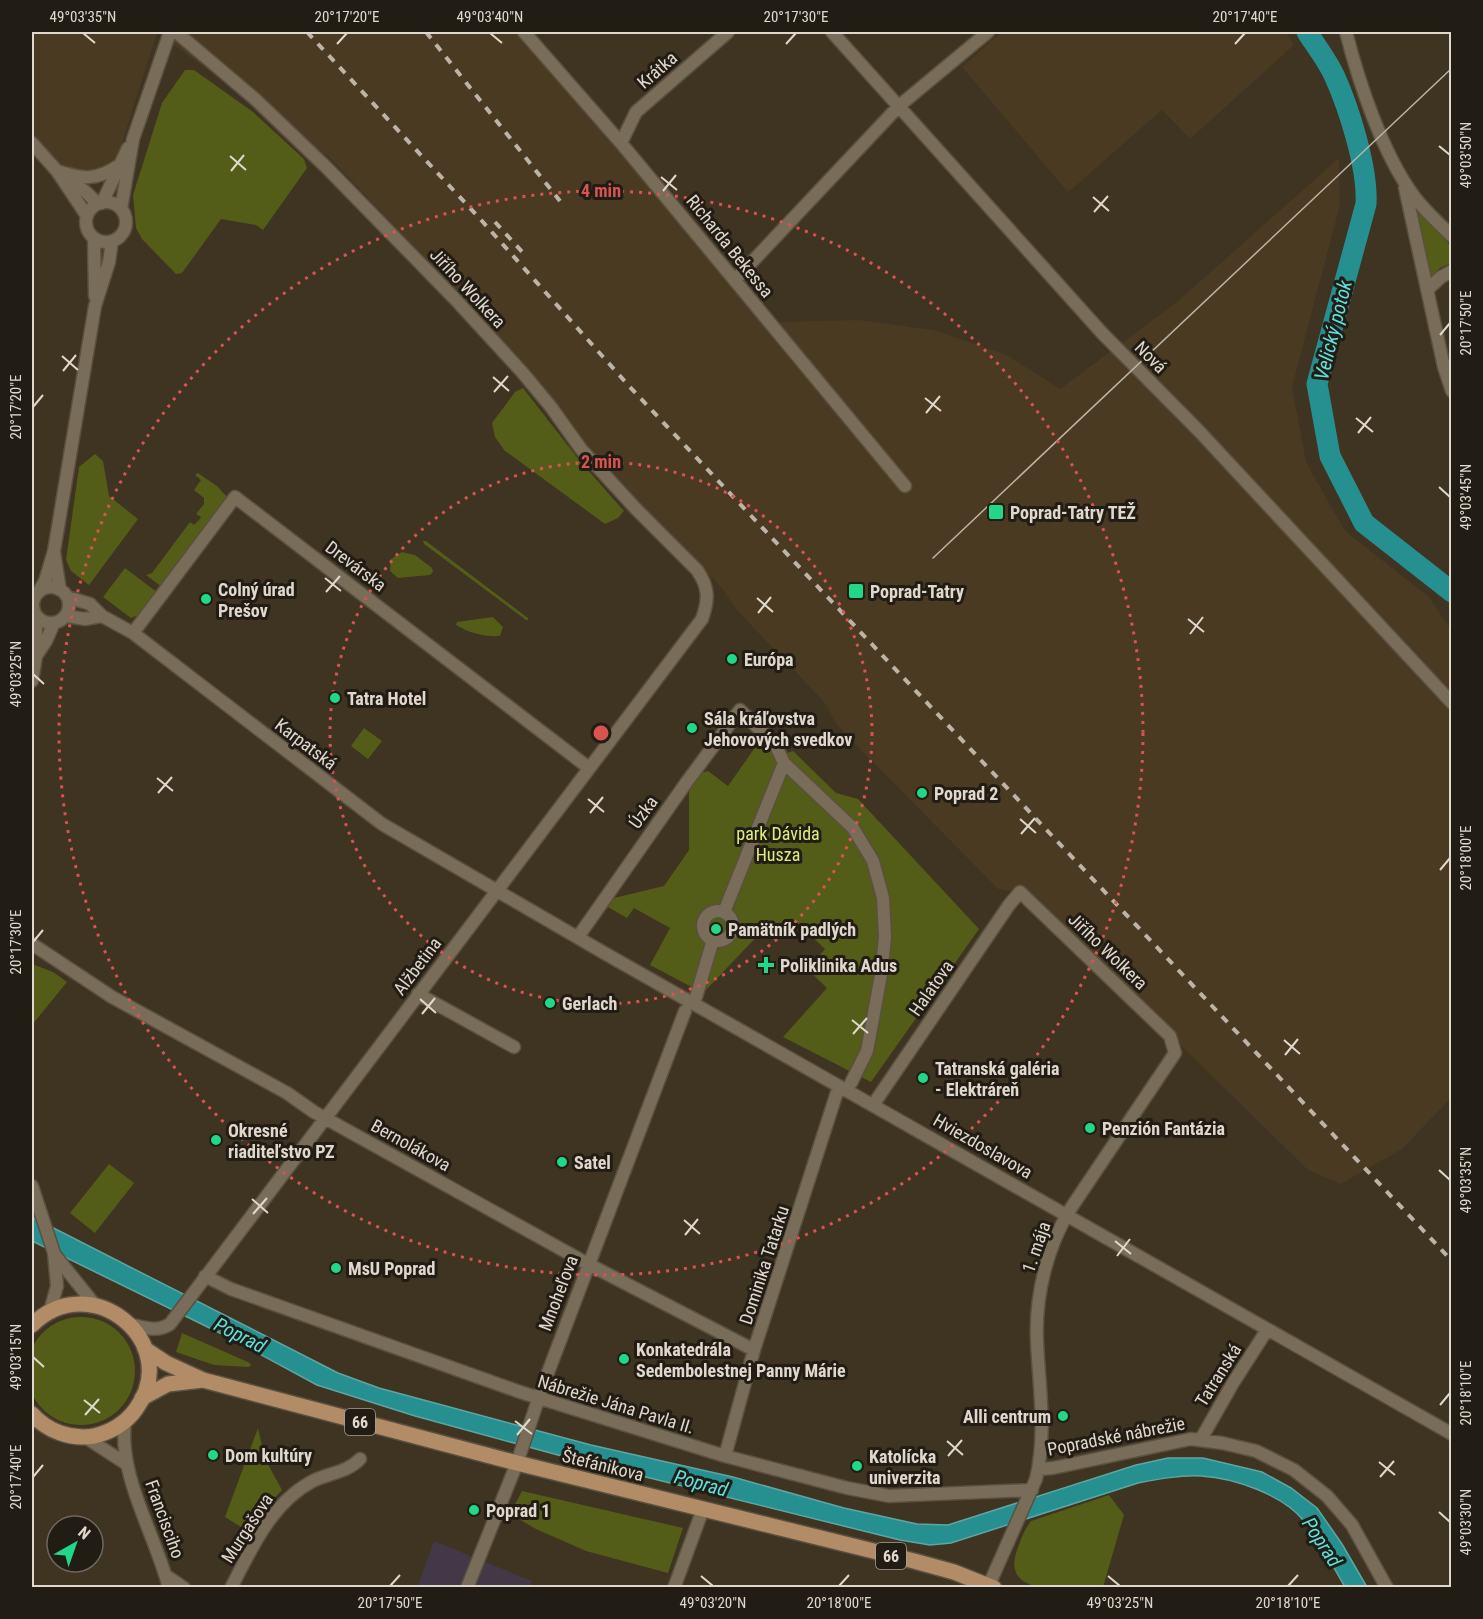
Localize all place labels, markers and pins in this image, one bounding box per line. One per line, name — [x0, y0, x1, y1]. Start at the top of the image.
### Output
place label: Poprad-Tatry TEŽ — [1010, 502, 1136, 523]
marker: Poprad-Tatry TEŽ — [987, 503, 1005, 521]
place label: Colný úrad Prešov — [218, 579, 295, 621]
place label: Poprad-Tatry — [870, 581, 964, 602]
marker: Poprad-Tatry — [847, 582, 865, 600]
marker: Colný úrad Prešov — [199, 592, 213, 606]
place label: Európa — [744, 649, 794, 670]
marker: Európa — [725, 652, 739, 666]
place label: Tatra Hotel — [347, 688, 426, 709]
marker: Tatra Hotel — [328, 691, 342, 705]
place label: Sála kráľovstva Jehovových svedkov — [704, 708, 852, 750]
marker: Sála kráľovstva Jehovových svedkov — [685, 721, 699, 735]
centre of rings — [591, 723, 611, 743]
place label: Poprad 2 — [934, 783, 998, 804]
marker: Poprad 2 — [915, 786, 929, 800]
place label: Pamätník padlých — [728, 919, 856, 940]
marker: Pamätník padlých — [709, 922, 723, 936]
place label: Poliklinika Adus — [780, 955, 897, 976]
marker: Poliklinika Adus — [757, 956, 775, 974]
place label: Gerlach — [562, 993, 617, 1014]
marker: Gerlach — [543, 996, 557, 1010]
place label: Tatranská galéria - Elektráreň — [935, 1058, 1059, 1100]
marker: Tatranská galéria - Elektráreň — [916, 1071, 930, 1085]
place label: Penzión Fantázia — [1102, 1118, 1225, 1139]
place label: Okresné riaditeľstvo PZ — [228, 1120, 335, 1162]
marker: Penzión Fantázia — [1083, 1121, 1097, 1135]
marker: Okresné riaditeľstvo PZ — [209, 1133, 223, 1147]
place label: Satel — [574, 1152, 611, 1173]
marker: Satel — [555, 1155, 569, 1169]
place label: MsU Poprad — [348, 1258, 435, 1279]
marker: MsU Poprad — [329, 1261, 343, 1275]
place label: Konkatedrála Sedembolestnej Panny Márie — [636, 1339, 846, 1381]
marker: Konkatedrála Sedembolestnej Panny Márie — [617, 1352, 631, 1366]
place label: Alli centrum — [963, 1406, 1051, 1427]
marker: Alli centrum — [1056, 1409, 1070, 1423]
place label: Dom kultúry — [225, 1445, 312, 1466]
place label: Katolícka univerzita — [869, 1446, 940, 1488]
marker: Dom kultúry — [206, 1448, 220, 1462]
marker: Katolícka univerzita — [850, 1459, 864, 1473]
place label: Poprad 1 — [486, 1500, 550, 1521]
marker: Poprad 1 — [467, 1503, 481, 1517]

